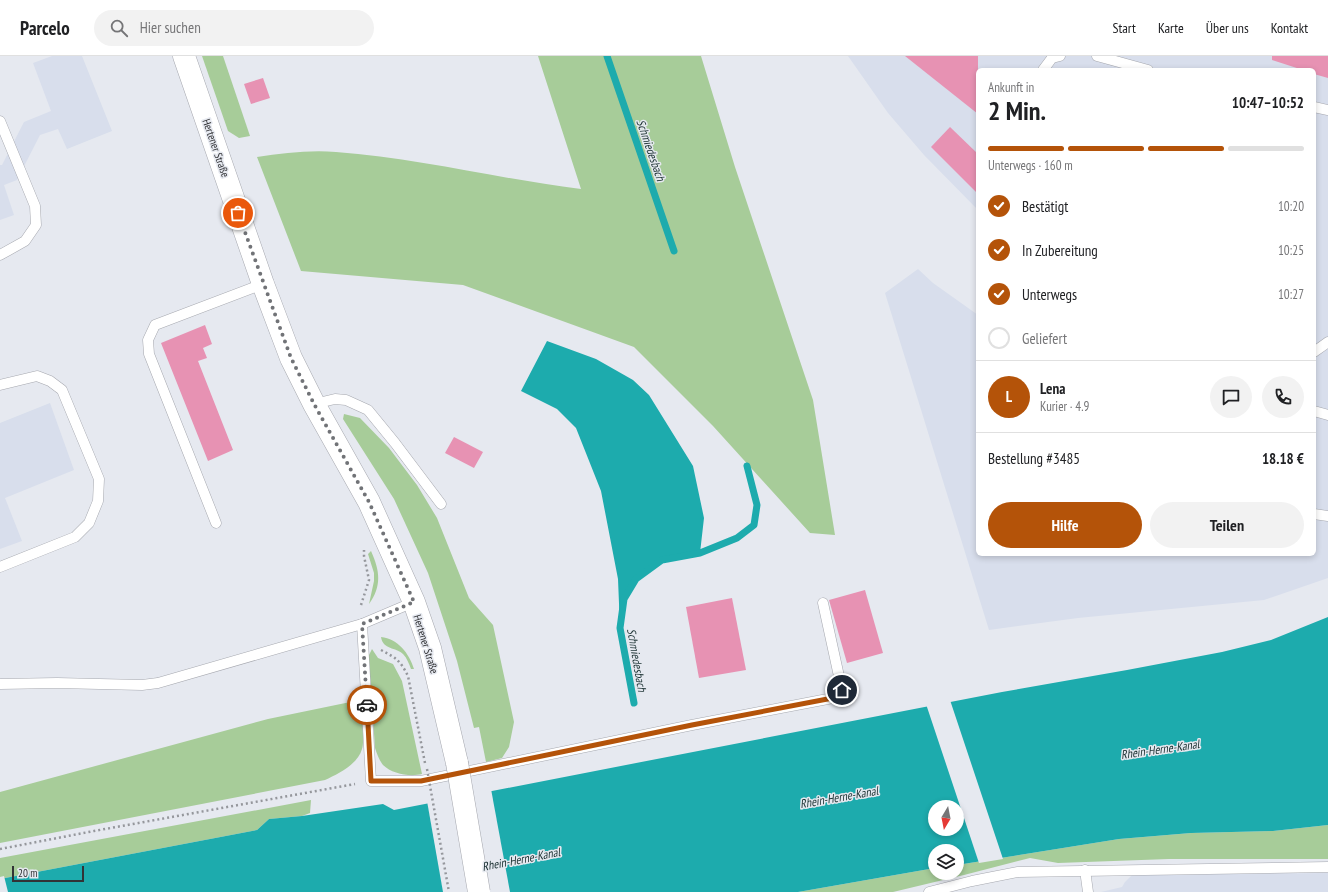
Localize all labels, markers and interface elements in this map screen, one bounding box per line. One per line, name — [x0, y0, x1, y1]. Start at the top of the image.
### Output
search box — [94, 10, 374, 46]
text: Parcelo — [20, 16, 70, 40]
icon: search — [108, 17, 130, 39]
text: Hier suchen — [140, 18, 201, 37]
text: Start — [1112, 19, 1136, 37]
text: Karte — [1158, 19, 1184, 37]
text: Über uns — [1206, 19, 1249, 37]
text: Kontakt — [1271, 19, 1308, 37]
text: Ankunft in — [988, 79, 1034, 96]
text: 10:47–10:52 — [1232, 93, 1304, 112]
text: 2 Min. — [988, 94, 1046, 127]
street label: Hertener Straße — [199, 117, 233, 180]
water label: Schmiedesbach — [634, 117, 669, 183]
text: Unterwegs · 160 m — [988, 157, 1073, 174]
icon: check — [988, 195, 1010, 217]
pin — [221, 196, 255, 230]
text: Bestätigt — [1022, 197, 1068, 216]
text: 10:20 — [1278, 198, 1304, 215]
icon: bag — [227, 202, 249, 224]
icon: check — [988, 239, 1010, 261]
text: In Zubereitung — [1022, 241, 1098, 260]
text: 10:25 — [1278, 242, 1304, 259]
icon: check — [988, 283, 1010, 305]
text: Unterwegs — [1022, 285, 1077, 304]
text: 10:27 — [1278, 286, 1304, 303]
text: Geliefert — [1022, 329, 1067, 348]
button: chat — [1210, 376, 1252, 418]
button: phone — [1262, 376, 1304, 418]
text: Lena — [1040, 379, 1065, 398]
text: L — [1006, 387, 1012, 406]
text: Kurier · 4.9 — [1040, 398, 1089, 415]
text: Bestellung #3485 — [988, 449, 1080, 468]
text: 18.18 € — [1262, 449, 1304, 468]
button: Hilfe — [988, 502, 1142, 548]
button: Teilen — [1150, 502, 1304, 548]
street label: Hertener Straße — [410, 613, 442, 676]
water label: Schmiedesbach — [624, 627, 650, 693]
pin — [825, 673, 859, 707]
icon: home — [831, 679, 853, 701]
courier — [347, 685, 387, 725]
icon: car — [356, 694, 378, 716]
water label: Rhein-Herne-Kanal — [1120, 736, 1201, 762]
water label: Rhein-Herne-Kanal — [799, 783, 880, 811]
north arrow — [928, 800, 964, 836]
map controls — [928, 800, 964, 880]
water label: Rhein-Herne-Kanal — [481, 844, 562, 874]
button: layers — [928, 844, 964, 880]
scale bar — [12, 864, 84, 883]
text: 20 m — [18, 866, 37, 880]

